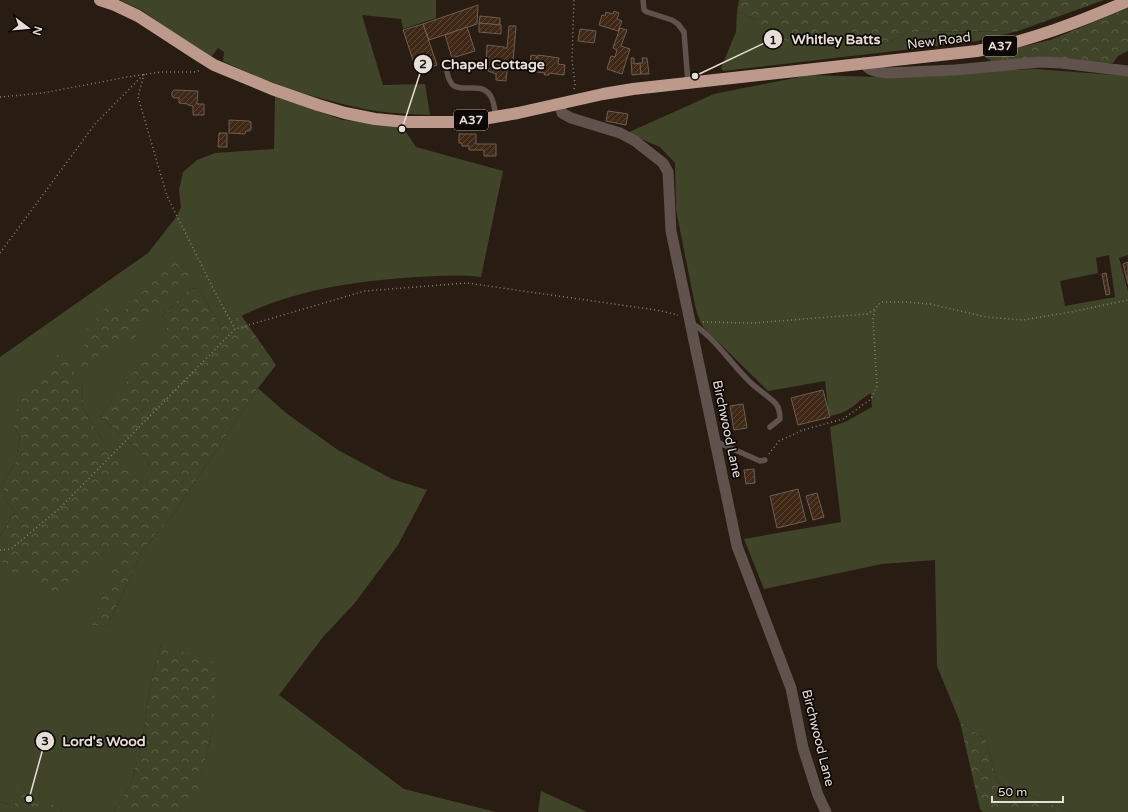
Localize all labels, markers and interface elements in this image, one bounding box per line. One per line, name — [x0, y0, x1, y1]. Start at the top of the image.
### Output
north arrow — [8, 8, 48, 48]
text: N — [30, 25, 45, 37]
callout: Whitley Batts — [763, 26, 888, 52]
street label: New Road — [906, 29, 972, 53]
text: Whitley Batts — [792, 31, 881, 48]
text: 1 — [769, 33, 777, 47]
road number: A37 — [983, 36, 1017, 56]
callout: Chapel Cottage — [413, 51, 553, 77]
text: Chapel Cottage — [441, 56, 545, 73]
text: 2 — [419, 57, 427, 71]
road number: A37 — [454, 110, 488, 130]
street label: Birchwood Lane — [709, 379, 745, 479]
street label: Birchwood Lane — [798, 688, 838, 788]
callout: Lord's Wood — [35, 728, 154, 754]
text: Lord's Wood — [62, 733, 146, 750]
text: 3 — [41, 734, 49, 748]
scale bar — [992, 778, 1063, 804]
text: 50 m — [998, 785, 1027, 799]

